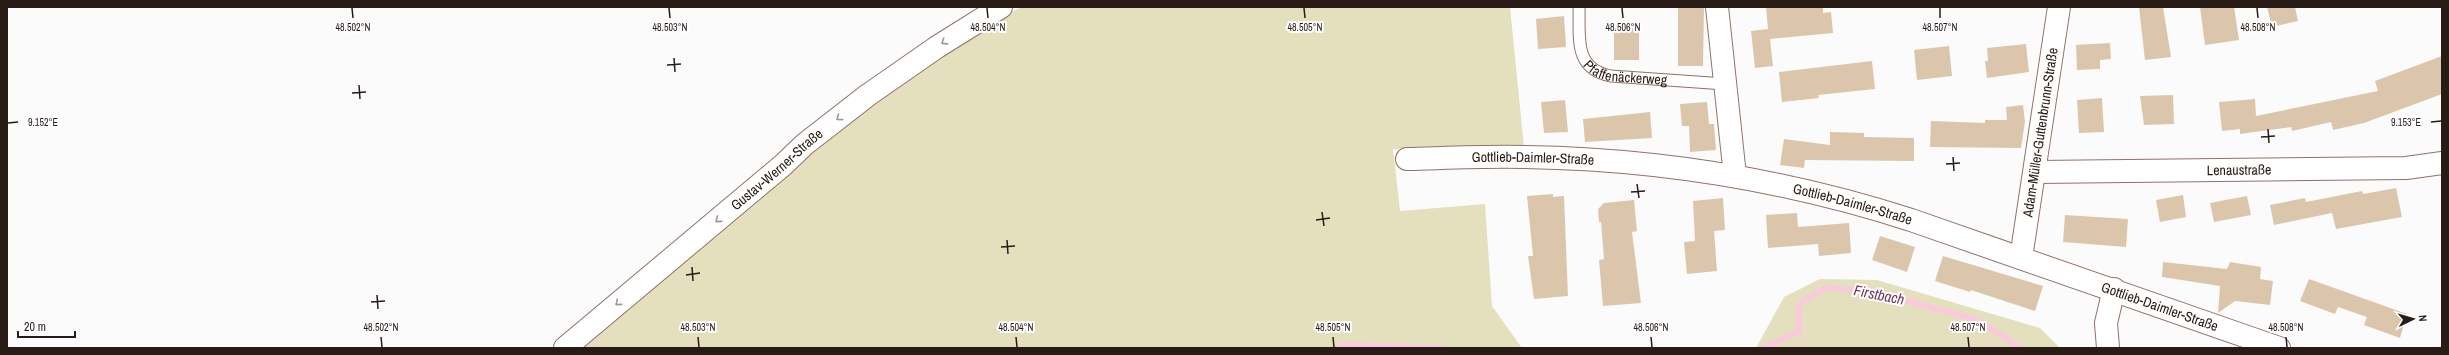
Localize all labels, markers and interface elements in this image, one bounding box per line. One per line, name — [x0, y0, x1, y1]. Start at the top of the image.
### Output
text: 48.502°N — [336, 21, 371, 34]
text: 48.503°N — [653, 21, 688, 34]
text: 48.504°N — [971, 21, 1006, 34]
text: 48.505°N — [1288, 21, 1323, 34]
text: 48.506°N — [1606, 21, 1641, 34]
text: 48.507°N — [1923, 21, 1958, 34]
text: 48.508°N — [2241, 21, 2276, 34]
one-way arrow — [941, 37, 948, 45]
street label: Adam-Müller-Guttenbrunn-Straße — [2018, 46, 2062, 219]
street label: Pfaffenäckerweg — [1579, 56, 1668, 89]
one-way arrow — [836, 113, 843, 120]
text: 9.152°E — [28, 116, 58, 129]
text: 9.153°E — [2391, 116, 2421, 129]
street label: Gustav-Werner-Straße — [727, 125, 826, 214]
street label: Gottlieb-Daimler-Straße — [1471, 148, 1595, 169]
street label: Lenaustraße — [2207, 160, 2271, 179]
street label: Gottlieb-Daimler-Straße — [1791, 179, 1914, 229]
one-way arrow — [715, 215, 723, 222]
street label: Gottlieb-Daimler-Straße — [2099, 278, 2221, 335]
water label: Firstbach — [1852, 279, 1906, 310]
one-way arrow — [616, 299, 623, 306]
north arrow — [2393, 299, 2433, 339]
scale bar — [18, 313, 75, 339]
text: N — [2416, 314, 2430, 322]
text: 20 m — [24, 319, 46, 335]
text: 48.502°N — [364, 321, 399, 334]
text: 48.503°N — [681, 321, 716, 334]
text: 48.504°N — [999, 321, 1034, 334]
text: 48.505°N — [1316, 321, 1351, 334]
text: 48.506°N — [1634, 321, 1669, 334]
text: 48.507°N — [1951, 321, 1986, 334]
text: 48.508°N — [2269, 321, 2304, 334]

